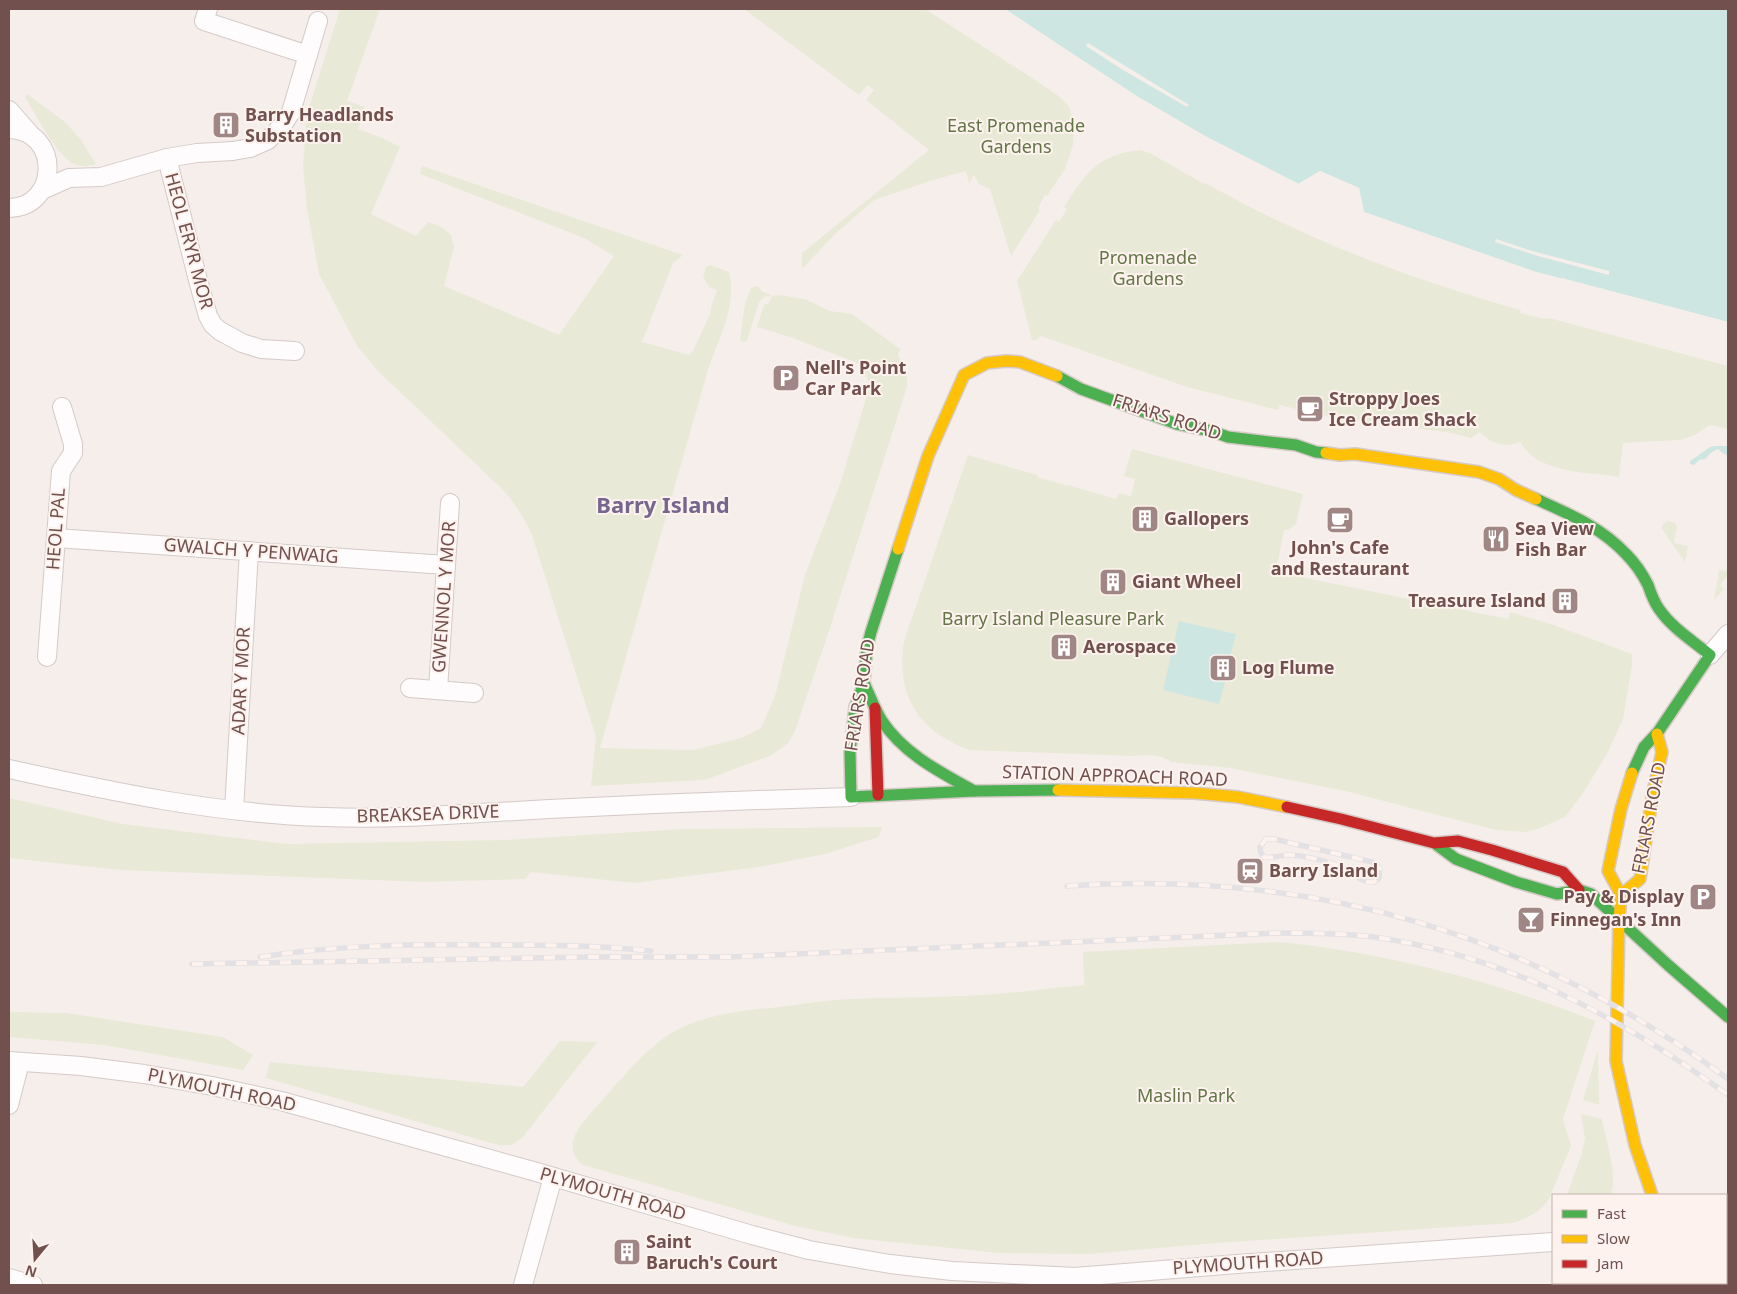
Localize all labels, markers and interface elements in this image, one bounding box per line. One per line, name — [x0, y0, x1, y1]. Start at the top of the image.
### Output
place label: Barry Headlands Substation — [245, 102, 394, 147]
building icon: Barry Headlands Substation — [211, 110, 241, 140]
park label: East Promenade Gardens — [947, 113, 1085, 158]
street label: HEOL ERYR MOR — [160, 170, 220, 312]
park label: Promenade Gardens — [1099, 245, 1197, 290]
place label: Nell's Point Car Park — [805, 355, 907, 400]
parking icon: Nell's Point Car Park — [771, 363, 801, 393]
place label: Stroppy Joes Ice Cream Shack — [1329, 386, 1477, 431]
street label: FRIARS ROAD — [1110, 387, 1225, 445]
cafe icon: Stroppy Joes Ice Cream Shack — [1295, 394, 1325, 424]
street label: HEOL PAL — [40, 487, 70, 571]
district label: Barry Island — [596, 489, 730, 519]
building icon: Gallopers — [1130, 504, 1160, 534]
cafe icon: John's Cafe and Restaurant — [1325, 505, 1355, 535]
place label: Gallopers — [1164, 506, 1249, 530]
place label: Sea View Fish Bar — [1515, 516, 1595, 561]
street label: GWENNOL Y MOR — [426, 520, 460, 674]
restaurant icon: Sea View Fish Bar — [1481, 524, 1511, 554]
street label: GWALCH Y PENWAIG — [163, 532, 339, 568]
place label: John's Cafe and Restaurant — [1271, 535, 1409, 580]
building icon: Giant Wheel — [1098, 567, 1128, 597]
place label: Giant Wheel — [1132, 569, 1241, 593]
building icon: Treasure Island — [1550, 586, 1580, 616]
place label: Treasure Island — [1408, 588, 1546, 612]
park label: Barry Island Pleasure Park — [942, 606, 1165, 630]
street label: ADAR Y MOR — [225, 626, 255, 736]
building icon: Aerospace — [1049, 632, 1079, 662]
place label: Aerospace — [1083, 634, 1176, 658]
street label: FRIARS ROAD — [838, 637, 880, 753]
building icon: Log Flume — [1208, 653, 1238, 683]
place label: Log Flume — [1242, 655, 1335, 679]
street label: STATION APPROACH ROAD — [1002, 759, 1228, 791]
street label: FRIARS ROAD — [1625, 760, 1671, 876]
street label: BREAKSEA DRIVE — [356, 799, 500, 827]
station icon: Barry Island — [1235, 856, 1265, 886]
place label: Barry Island — [1269, 858, 1378, 882]
parking icon: Pay & Display — [1688, 882, 1718, 912]
place label: Pay & Display — [1564, 884, 1685, 908]
bar icon: Finnegan's Inn — [1516, 905, 1546, 935]
place label: Finnegan's Inn — [1550, 907, 1681, 931]
street label: PLYMOUTH ROAD — [146, 1062, 299, 1116]
park label: Maslin Park — [1137, 1083, 1235, 1107]
street label: PLYMOUTH ROAD — [537, 1161, 689, 1225]
legend — [1552, 1194, 1727, 1284]
text: Fast — [1597, 1203, 1626, 1223]
text: Slow — [1597, 1228, 1630, 1248]
place label: Saint Baruch's Court — [646, 1229, 778, 1274]
north arrow — [10, 1234, 60, 1284]
building icon: Saint Baruch's Court — [612, 1237, 642, 1267]
street label: PLYMOUTH ROAD — [1172, 1245, 1324, 1279]
text: Jam — [1595, 1253, 1624, 1273]
text: N — [22, 1261, 39, 1283]

